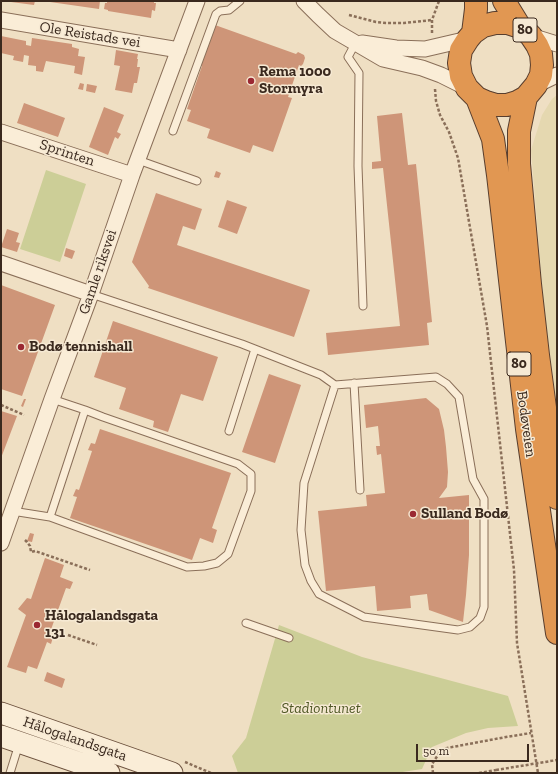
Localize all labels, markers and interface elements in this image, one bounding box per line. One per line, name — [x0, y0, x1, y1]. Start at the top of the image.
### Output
street label: Ole Reistads vei — [38, 18, 142, 52]
road number: 80 — [513, 18, 537, 42]
place label: Rema 1000 Stormyra — [259, 63, 331, 98]
marker: Rema 1000 Stormyra — [246, 76, 256, 86]
street label: Sprinten — [37, 136, 97, 170]
street label: Gamle riksvei — [75, 227, 121, 317]
place label: Bodø tennishall — [29, 338, 133, 356]
marker: Bodø tennishall — [16, 342, 26, 352]
road number: 80 — [507, 352, 531, 376]
street label: Bodøveien — [512, 390, 540, 458]
place label: Sulland Bodø — [421, 505, 508, 523]
marker: Sulland Bodø — [408, 509, 418, 519]
place label: Hålogalandsgata 131 — [45, 607, 158, 642]
marker: Hålogalandsgata 131 — [32, 620, 42, 630]
park label: Stadiontunet — [281, 700, 361, 718]
street label: Hålogalandsgata — [21, 713, 129, 765]
scale bar — [418, 736, 531, 762]
text: 50 m — [423, 744, 449, 758]

